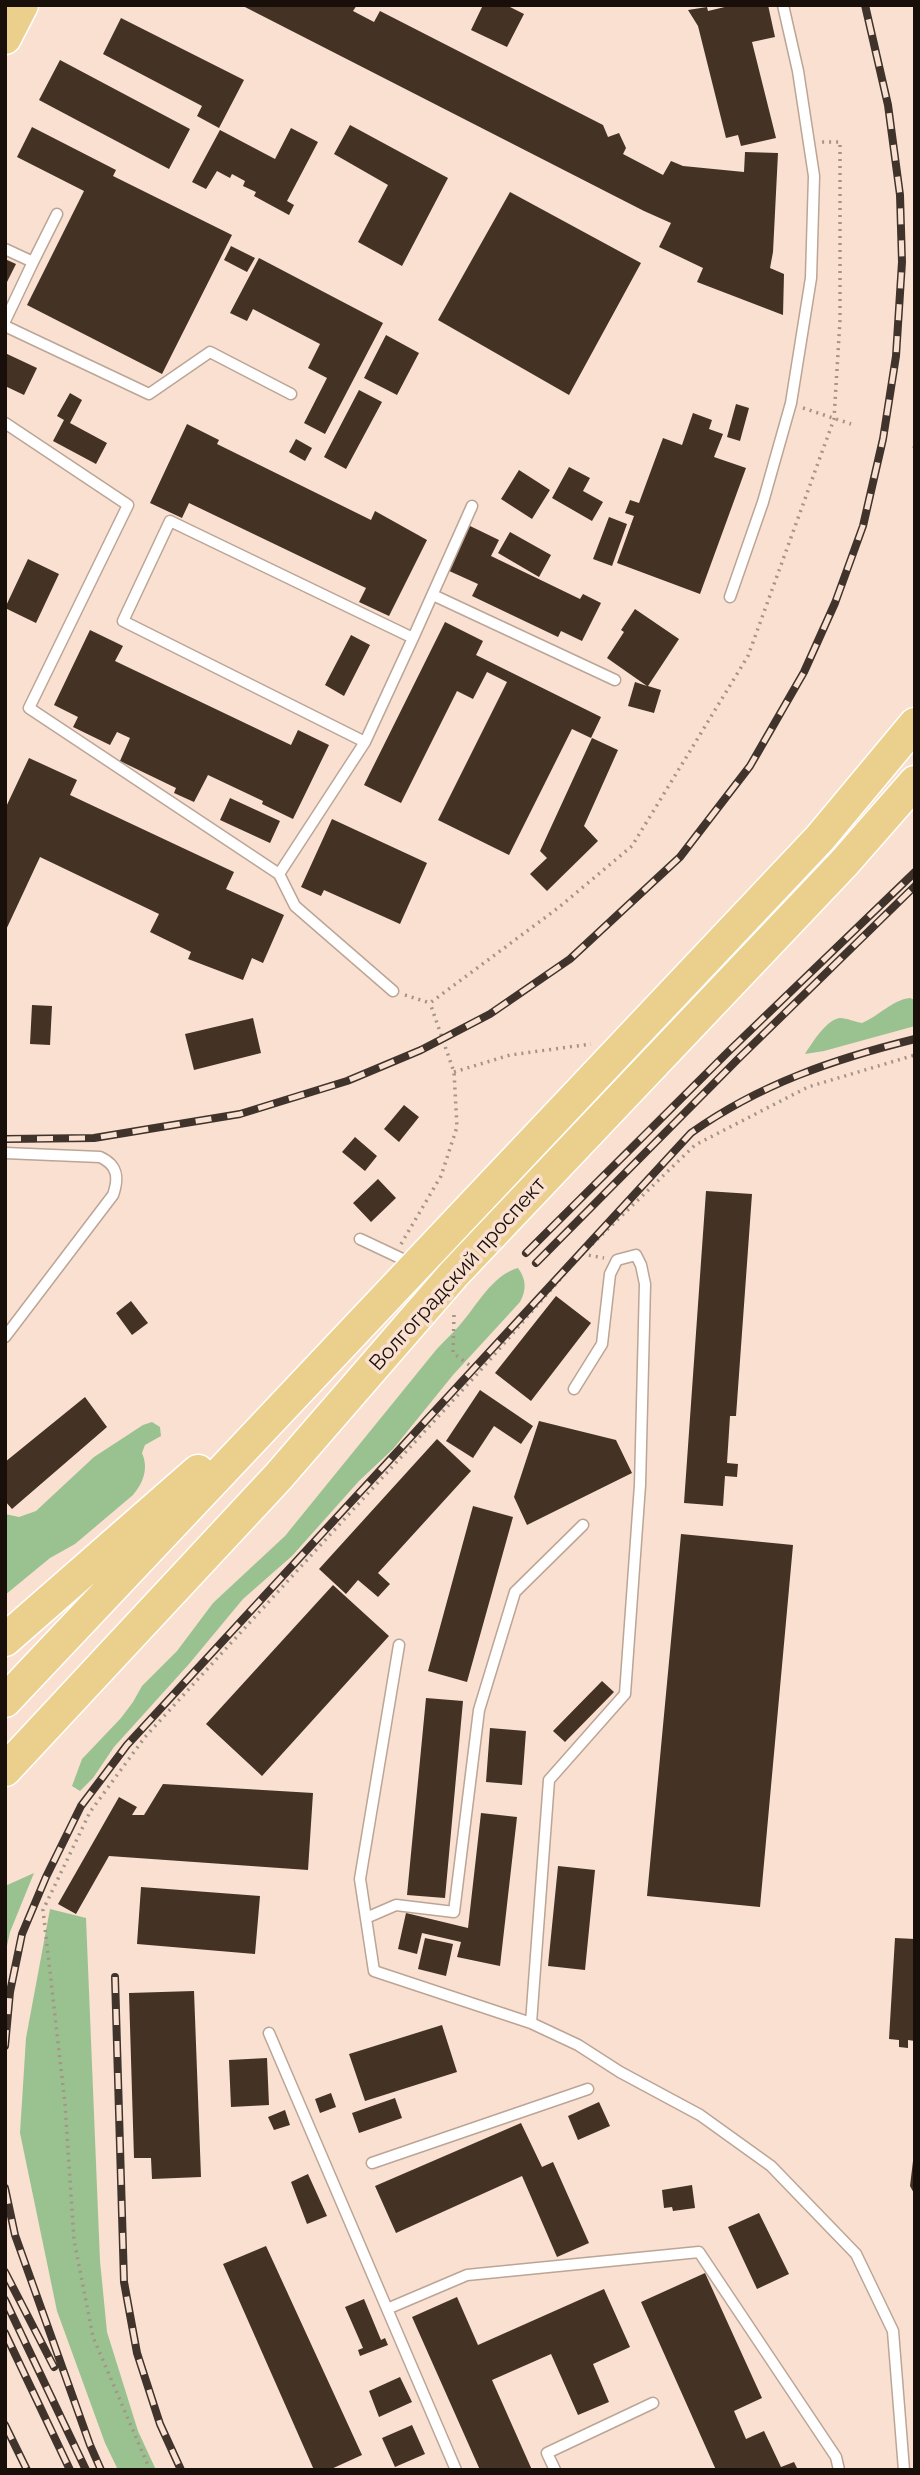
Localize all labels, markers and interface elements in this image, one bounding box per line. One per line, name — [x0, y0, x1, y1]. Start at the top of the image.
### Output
street label: Волгоградский проспект — [365, 1172, 551, 1376]

